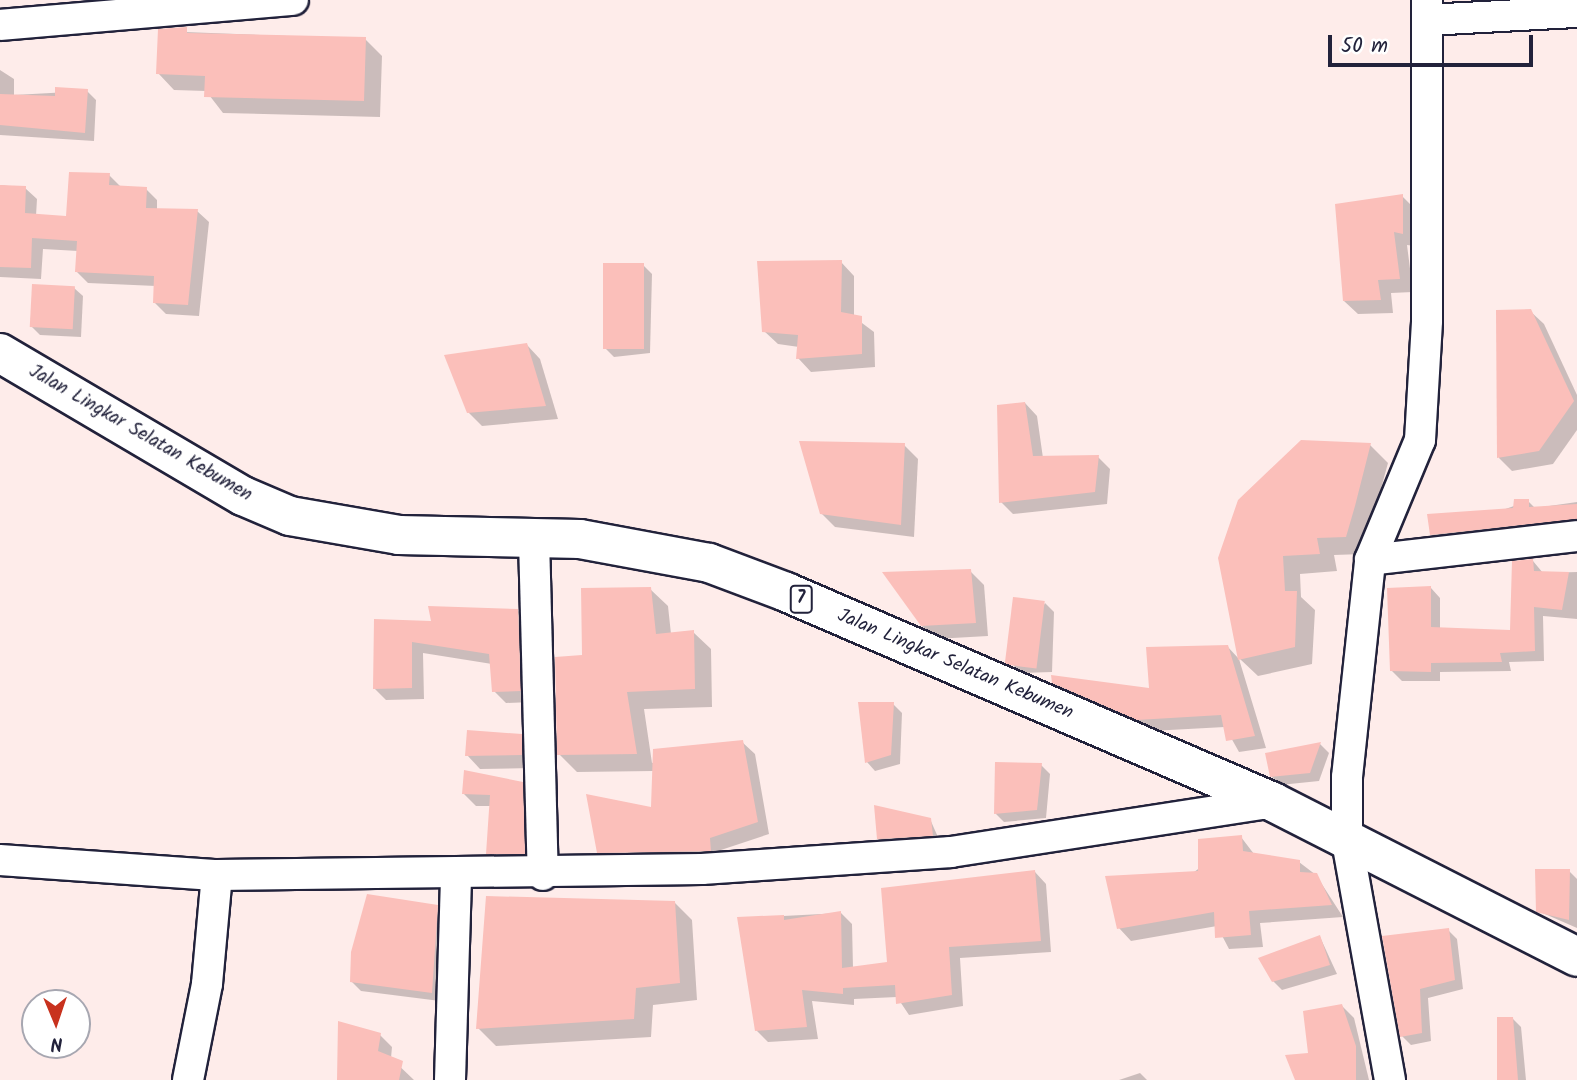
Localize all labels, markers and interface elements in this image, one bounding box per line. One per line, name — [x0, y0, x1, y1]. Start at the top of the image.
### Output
scale bar — [1332, 21, 1537, 65]
text: 50 m — [1341, 30, 1388, 63]
street label: Jalan Lingkar Selatan Kebumen — [24, 361, 256, 507]
road number: 7 — [789, 584, 813, 614]
street label: Jalan Lingkar Selatan Kebumen — [834, 605, 1076, 725]
north arrow — [21, 989, 91, 1059]
text: N — [50, 1028, 63, 1058]

